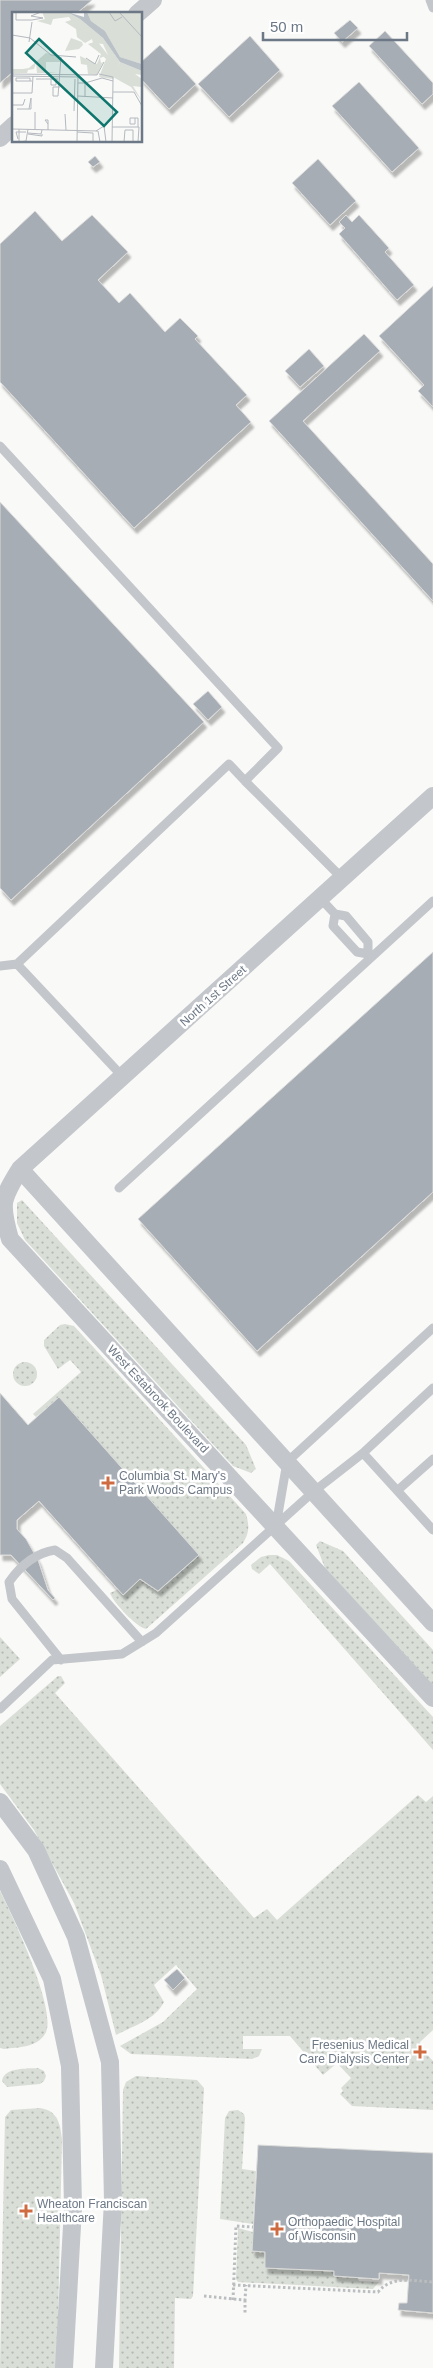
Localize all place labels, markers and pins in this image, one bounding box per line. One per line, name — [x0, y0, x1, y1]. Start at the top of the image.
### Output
place label: Columbia St. Mary's Park Woods Campus — [119, 1469, 232, 1497]
marker: Columbia St. Mary's Park Woods Campus — [101, 1476, 115, 1490]
place label: Fresenius Medical Care Dialysis Center — [299, 2038, 409, 2066]
marker: Fresenius Medical Care Dialysis Center — [413, 2045, 427, 2059]
place label: Wheaton Franciscan Healthcare — [37, 2197, 147, 2225]
marker: Wheaton Franciscan Healthcare — [19, 2204, 33, 2218]
place label: Orthopaedic Hospital of Wisconsin — [288, 2215, 400, 2243]
marker: Orthopaedic Hospital of Wisconsin — [270, 2222, 284, 2236]

